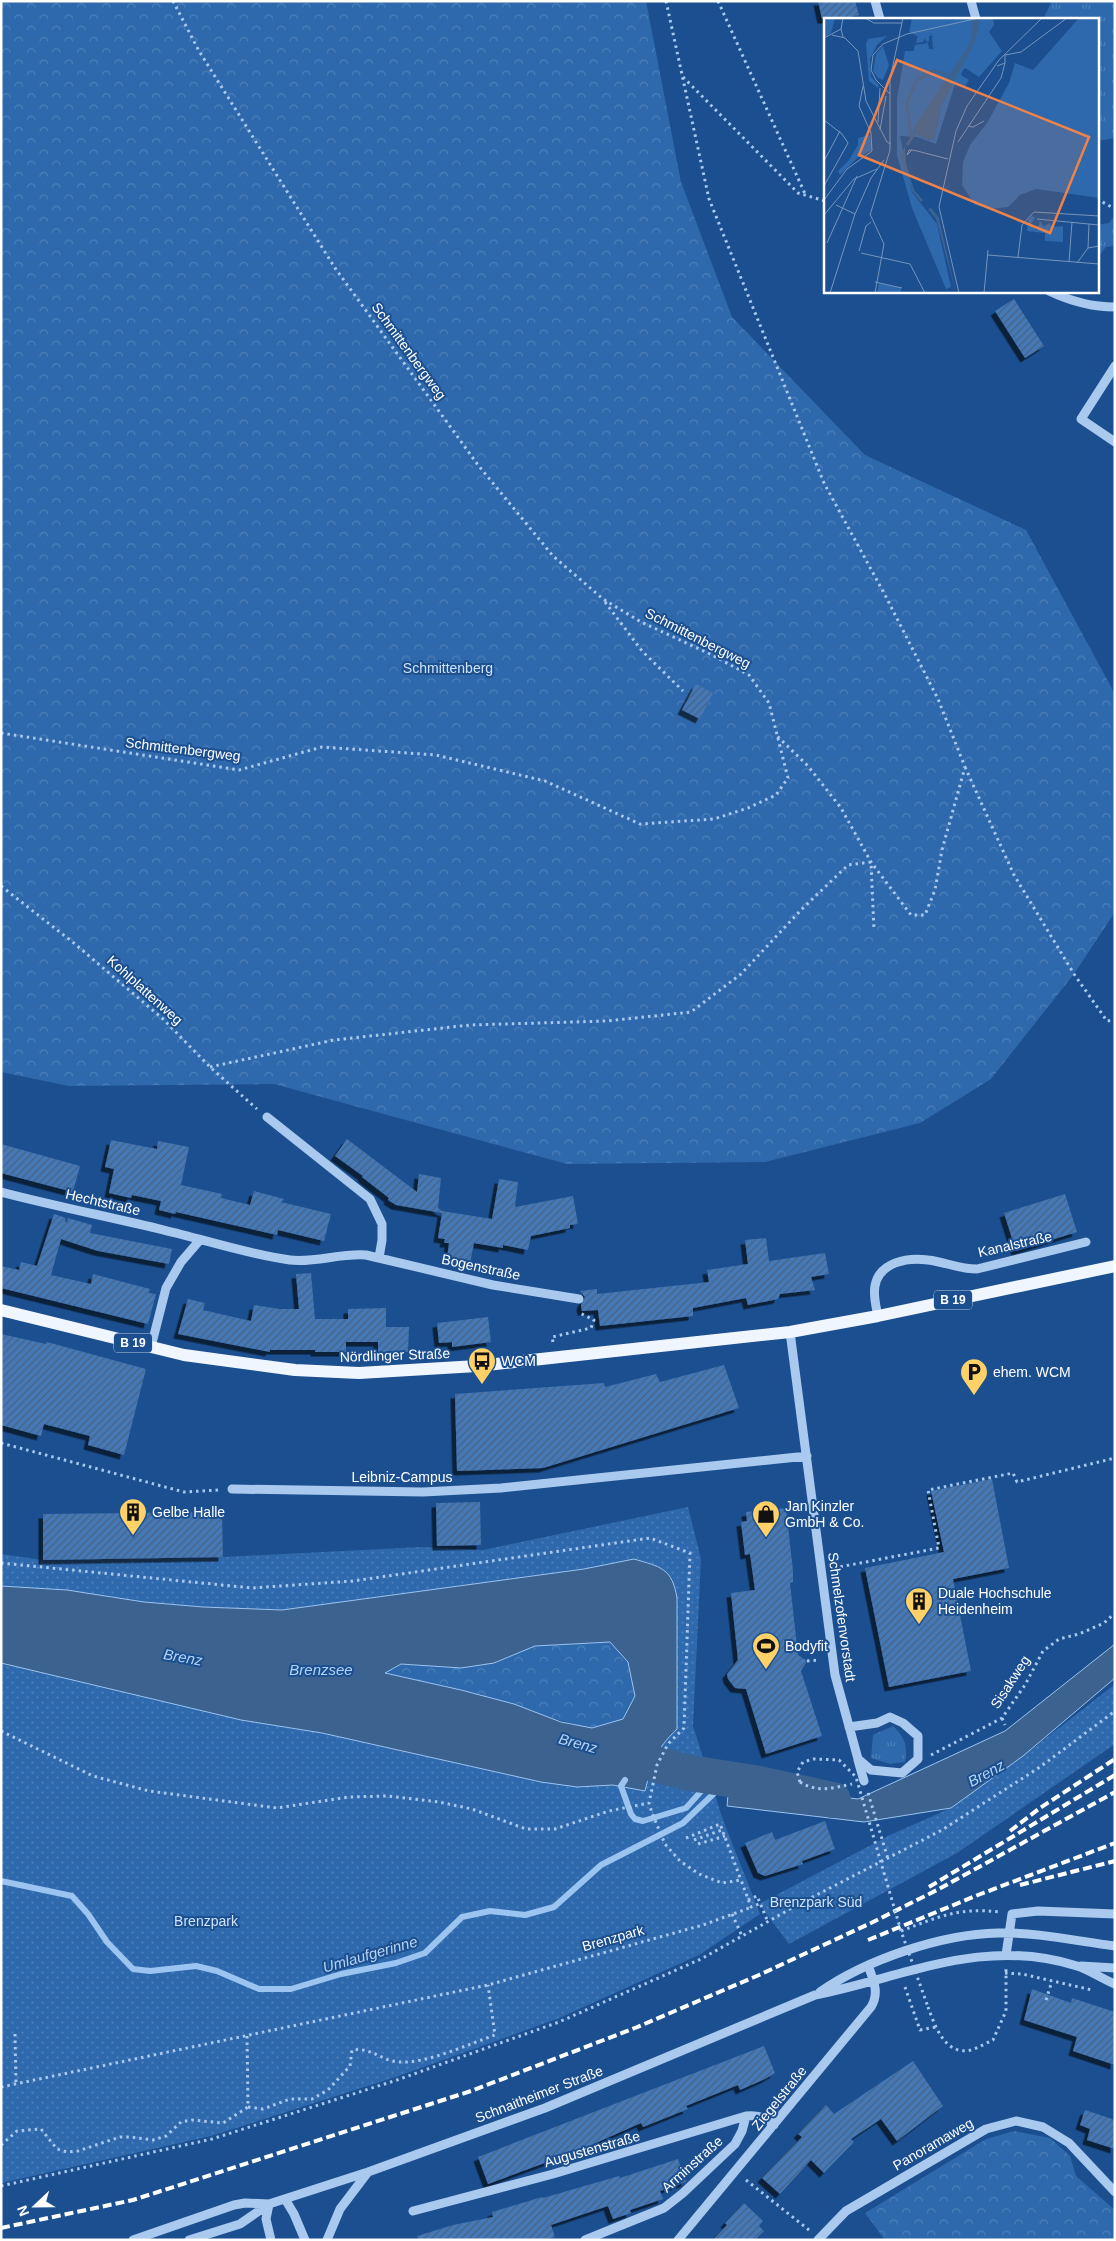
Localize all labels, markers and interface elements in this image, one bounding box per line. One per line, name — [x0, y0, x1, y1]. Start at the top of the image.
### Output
inset map — [824, 18, 1098, 292]
street label: Schmittenbergweg — [368, 299, 450, 403]
street label: Schmittenbergweg — [643, 605, 753, 671]
park label: Schmittenberg — [403, 660, 493, 676]
street label: Schmittenbergweg — [124, 734, 242, 764]
street label: Kohlplattenweg — [104, 952, 186, 1028]
street label: Hechtstraße — [64, 1186, 142, 1218]
street label: Kanalstraße — [976, 1228, 1054, 1260]
street label: Bogenstraße — [440, 1251, 522, 1283]
road number: B 19 — [934, 1290, 972, 1310]
road number: B 19 — [114, 1334, 152, 1352]
street label: Nördlinger Straße — [340, 1345, 451, 1365]
bus stop icon: WCM — [467, 1346, 497, 1385]
place label: WCM — [501, 1353, 536, 1369]
parking icon: ehem. WCM — [959, 1357, 989, 1396]
place label: ehem. WCM — [993, 1364, 1071, 1380]
street label: Leibniz-Campus — [351, 1469, 453, 1485]
building icon: Gelbe Halle — [118, 1497, 148, 1536]
place label: Jan Kinzler GmbH & Co. — [785, 1498, 864, 1530]
shop icon: Jan Kinzler GmbH & Co. — [751, 1499, 781, 1538]
place label: Gelbe Halle — [152, 1504, 225, 1520]
street label: Schmelzofenvorstadt — [825, 1551, 859, 1683]
place label: Duale Hochschule Heidenheim — [938, 1585, 1052, 1617]
building icon: Duale Hochschule Heidenheim — [904, 1586, 934, 1625]
sports icon: Bodyfit — [751, 1631, 781, 1670]
place label: Bodyfit — [785, 1638, 828, 1654]
water label: Brenz — [162, 1645, 204, 1669]
street label: Sisakweg — [987, 1653, 1033, 1711]
water label: Brenzsee — [289, 1661, 353, 1678]
water label: Brenz — [557, 1730, 600, 1756]
water label: Brenz — [965, 1756, 1008, 1790]
park label: Brenzpark Süd — [770, 1894, 862, 1910]
park label: Brenzpark — [174, 1913, 239, 1929]
street label: Brenzpark — [580, 1921, 647, 1954]
water label: Umlaufgerinne — [321, 1932, 419, 1976]
street label: Schnaitheimer Straße — [473, 2062, 605, 2126]
street label: Ziegelstraße — [748, 2063, 810, 2133]
street label: Panoramaweg — [890, 2115, 976, 2173]
street label: Augustenstraße — [542, 2128, 642, 2170]
street label: Arminstraße — [658, 2132, 726, 2195]
north arrow — [10, 2181, 60, 2231]
text: N — [14, 2203, 32, 2219]

